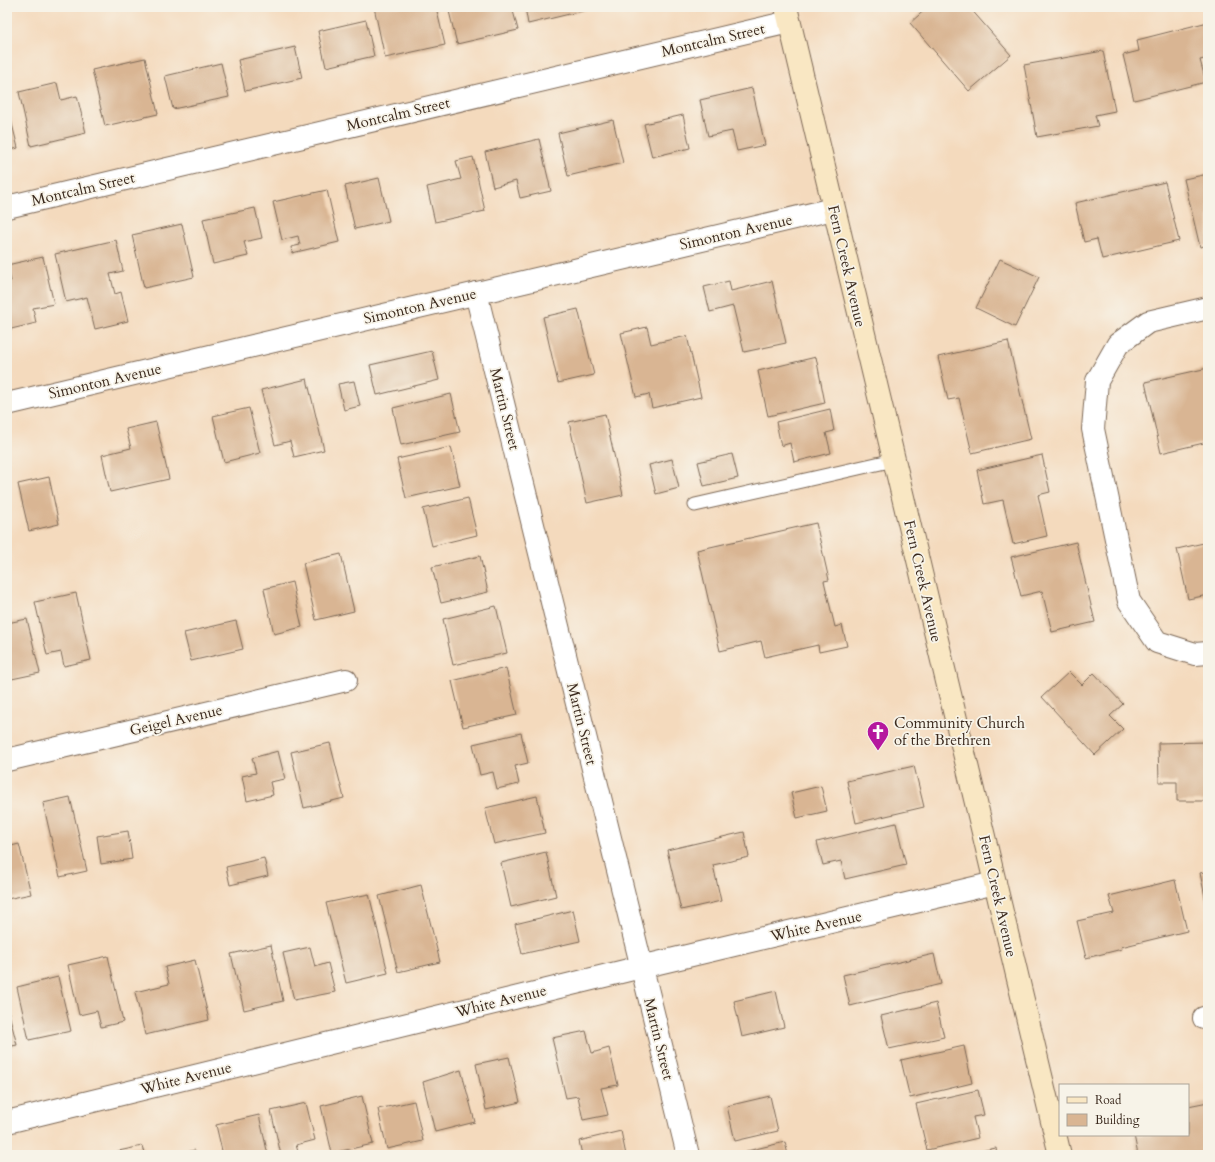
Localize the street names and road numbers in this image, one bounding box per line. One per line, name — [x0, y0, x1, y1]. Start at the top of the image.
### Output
street label: Montcalm Street — [659, 18, 767, 62]
street label: Montcalm Street — [344, 92, 452, 136]
street label: Montcalm Street — [29, 167, 137, 211]
street label: Fern Creek Avenue — [823, 203, 871, 329]
street label: Simonton Avenue — [678, 209, 795, 255]
street label: Simonton Avenue — [362, 283, 479, 329]
street label: Simonton Avenue — [47, 358, 164, 404]
street label: Martin Street — [485, 366, 525, 452]
street label: Fern Creek Avenue — [899, 518, 947, 644]
street label: Martin Street — [562, 681, 602, 767]
street label: Geigel Avenue — [128, 700, 225, 740]
street label: Fern Creek Avenue — [974, 833, 1022, 959]
street label: White Avenue — [767, 906, 864, 946]
street label: White Avenue — [452, 980, 549, 1022]
street label: Martin Street — [639, 996, 679, 1082]
street label: White Avenue — [137, 1057, 234, 1099]

